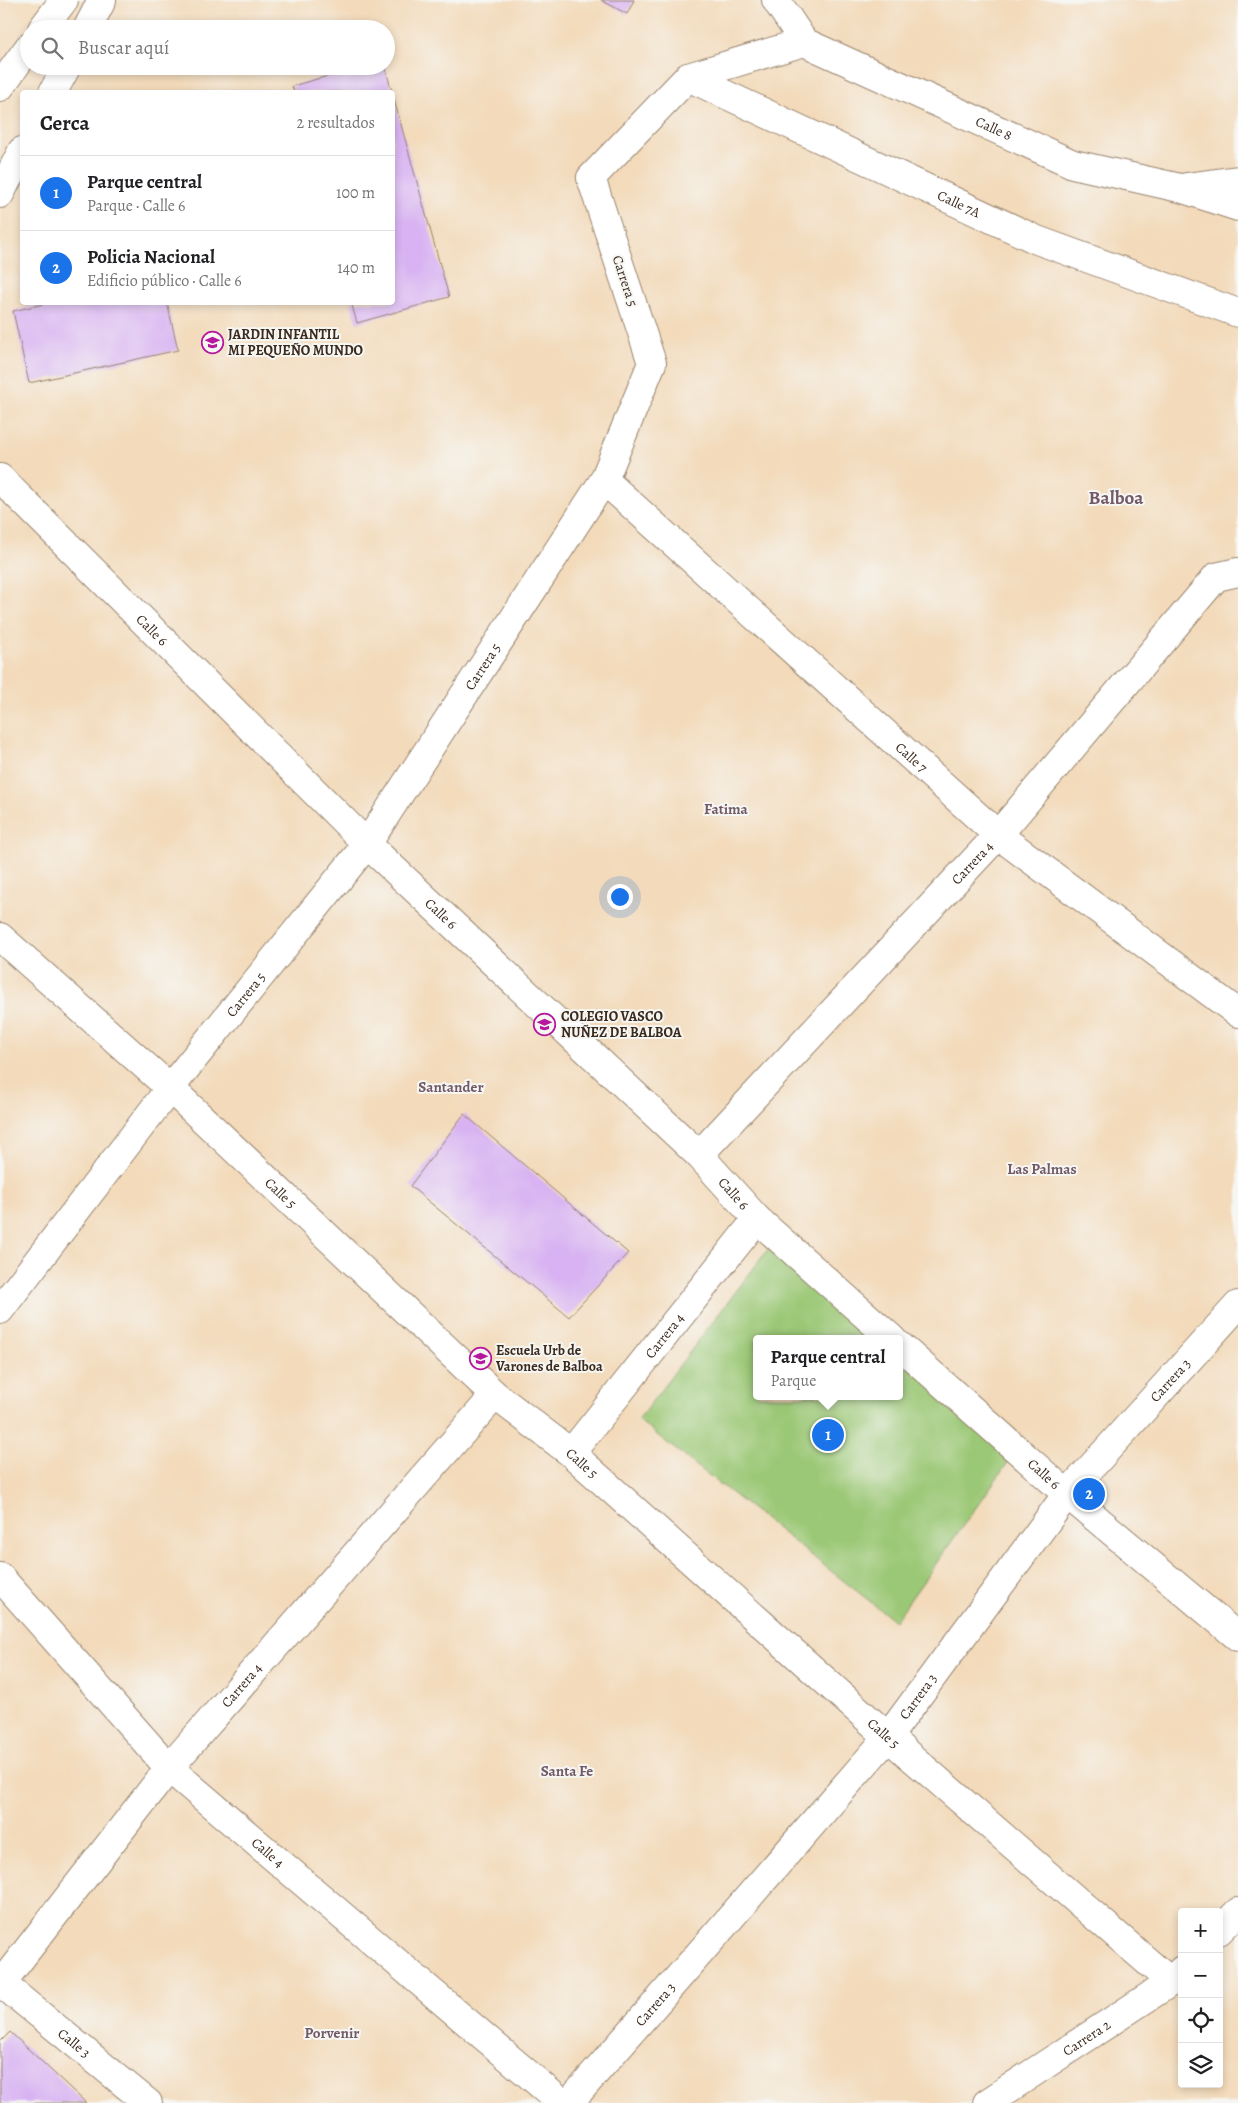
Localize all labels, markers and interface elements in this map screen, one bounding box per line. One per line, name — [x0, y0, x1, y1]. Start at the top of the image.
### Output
search box — [20, 20, 395, 75]
icon: search — [38, 34, 66, 62]
text: Buscar aquí — [78, 35, 169, 61]
text: Cerca — [40, 109, 90, 137]
text: 2 resultados — [296, 112, 375, 134]
street label: Calle 8 — [973, 112, 1015, 145]
text: Parque central — [87, 169, 202, 195]
text: 1 — [53, 182, 59, 204]
text: 100 m — [336, 182, 375, 204]
street label: Calle 7A — [934, 185, 984, 222]
text: Parque · Calle 6 — [87, 195, 186, 217]
text: Policia Nacional — [87, 244, 215, 270]
street label: Carrera 5 — [608, 253, 642, 309]
text: 2 — [52, 257, 60, 279]
text: 140 m — [337, 257, 375, 279]
text: Edificio público · Calle 6 — [87, 270, 242, 292]
place label: JARDIN INFANTIL MI PEQUEÑO MUNDO — [228, 325, 364, 360]
school or university icon: JARDIN INFANTIL MI PEQUEÑO MUNDO — [200, 330, 224, 354]
district label: Balboa — [1089, 485, 1144, 511]
street label: Calle 6 — [132, 610, 172, 650]
street label: Carrera 5 — [460, 639, 505, 694]
street label: Calle 7 — [891, 738, 932, 777]
district label: Fatima — [704, 799, 749, 819]
street label: Carrera 4 — [947, 837, 997, 889]
your location — [607, 884, 633, 910]
street label: Calle 6 — [421, 894, 461, 933]
street label: Carrera 5 — [222, 968, 270, 1021]
place label: COLEGIO VASCO NUÑEZ DE BALBOA — [561, 1007, 682, 1042]
school or university icon: COLEGIO VASCO NUÑEZ DE BALBOA — [533, 1012, 557, 1036]
district label: Santander — [418, 1077, 484, 1097]
district label: Las Palmas — [1007, 1159, 1077, 1179]
street label: Calle 5 — [261, 1173, 301, 1212]
street label: Calle 6 — [714, 1173, 753, 1214]
street label: Carrera 4 — [640, 1309, 688, 1362]
popup — [753, 1335, 903, 1400]
place label: Escuela Urb de Varones de Balboa — [495, 1341, 603, 1376]
text: Parque central — [770, 1344, 886, 1370]
school or university icon: Escuela Urb de Varones de Balboa — [468, 1346, 492, 1370]
street label: Carrera 3 — [1145, 1354, 1195, 1406]
text: Parque — [770, 1370, 816, 1392]
pin: 1 — [812, 1416, 844, 1454]
street label: Calle 5 — [562, 1443, 602, 1482]
street label: Calle 6 — [1024, 1454, 1065, 1493]
pin: 2 — [1073, 1475, 1105, 1513]
street label: Carrera 4 — [217, 1659, 266, 1711]
street label: Carrera 3 — [895, 1669, 941, 1723]
street label: Calle 5 — [864, 1714, 904, 1753]
district label: Santa Fe — [541, 1761, 593, 1781]
street label: Calle 4 — [247, 1833, 288, 1872]
map controls — [1178, 1908, 1223, 2088]
button: + — [1178, 1908, 1223, 1953]
button: − — [1178, 1953, 1223, 1998]
street label: Carrera 3 — [631, 1978, 680, 2030]
button: locate — [1178, 1998, 1223, 2043]
street label: Carrera 2 — [1059, 2015, 1114, 2060]
district label: Porvenir — [305, 2023, 359, 2043]
street label: Calle 3 — [54, 2024, 95, 2062]
button: layers — [1178, 2043, 1223, 2088]

